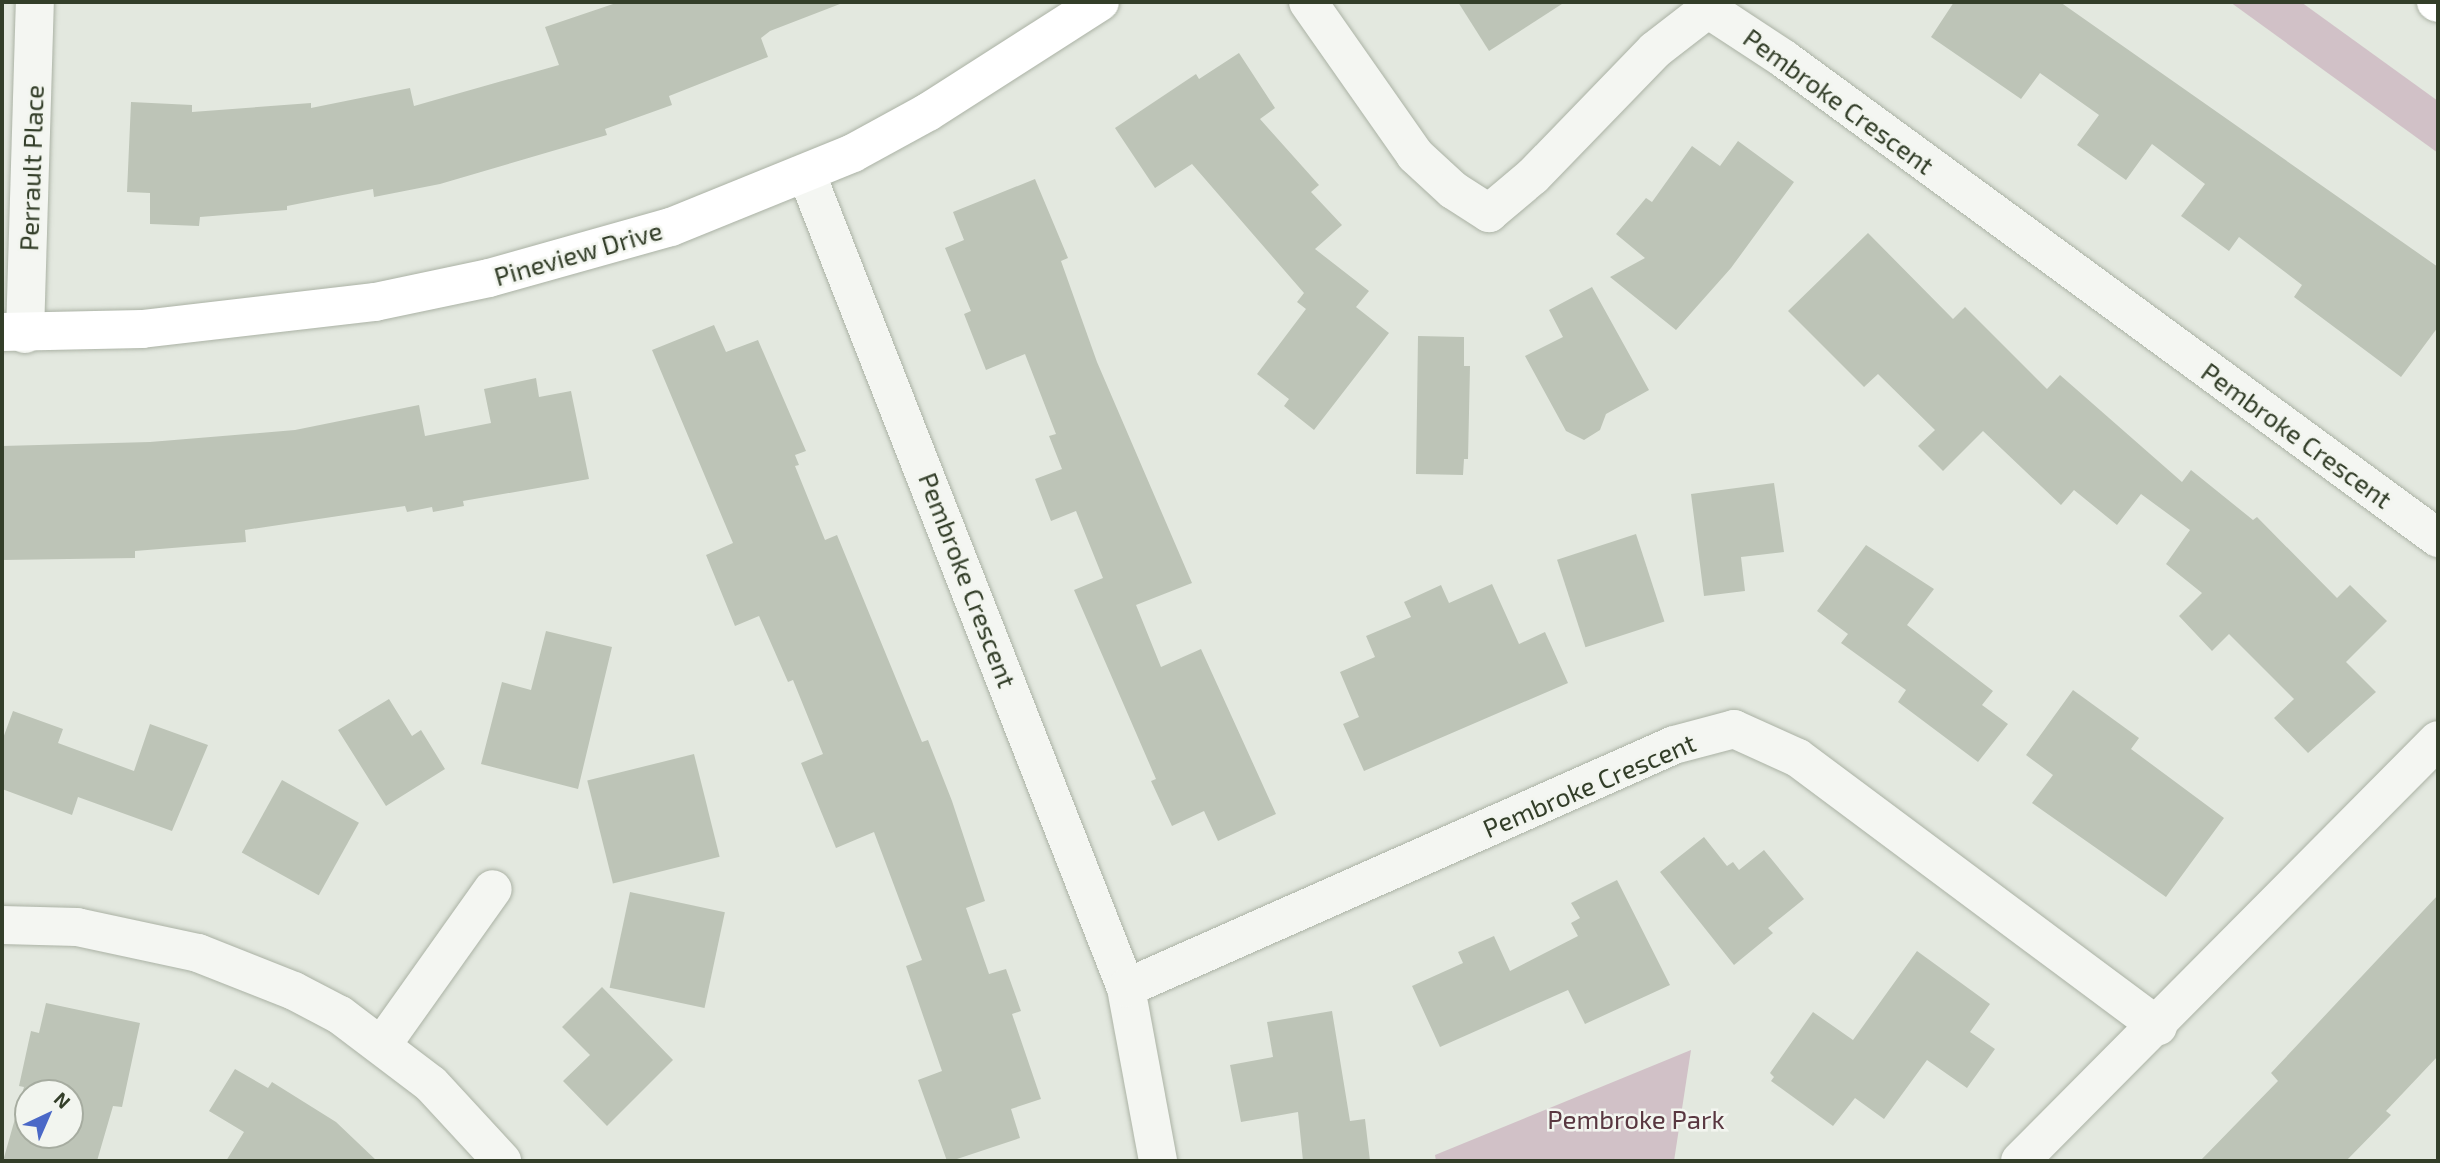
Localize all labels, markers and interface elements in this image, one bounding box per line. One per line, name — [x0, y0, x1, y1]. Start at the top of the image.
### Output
street label: Pembroke Crescent — [1738, 21, 1940, 181]
street label: Perrault Place — [13, 84, 49, 252]
street label: Pineview Drive — [490, 214, 666, 292]
street label: Pembroke Crescent — [2196, 355, 2398, 515]
street label: Pembroke Crescent — [913, 468, 1023, 692]
street label: Pembroke Crescent — [1478, 726, 1700, 844]
north arrow — [14, 1079, 84, 1149]
text: N — [50, 1087, 75, 1113]
park label: Pembroke Park — [1547, 1103, 1725, 1135]

